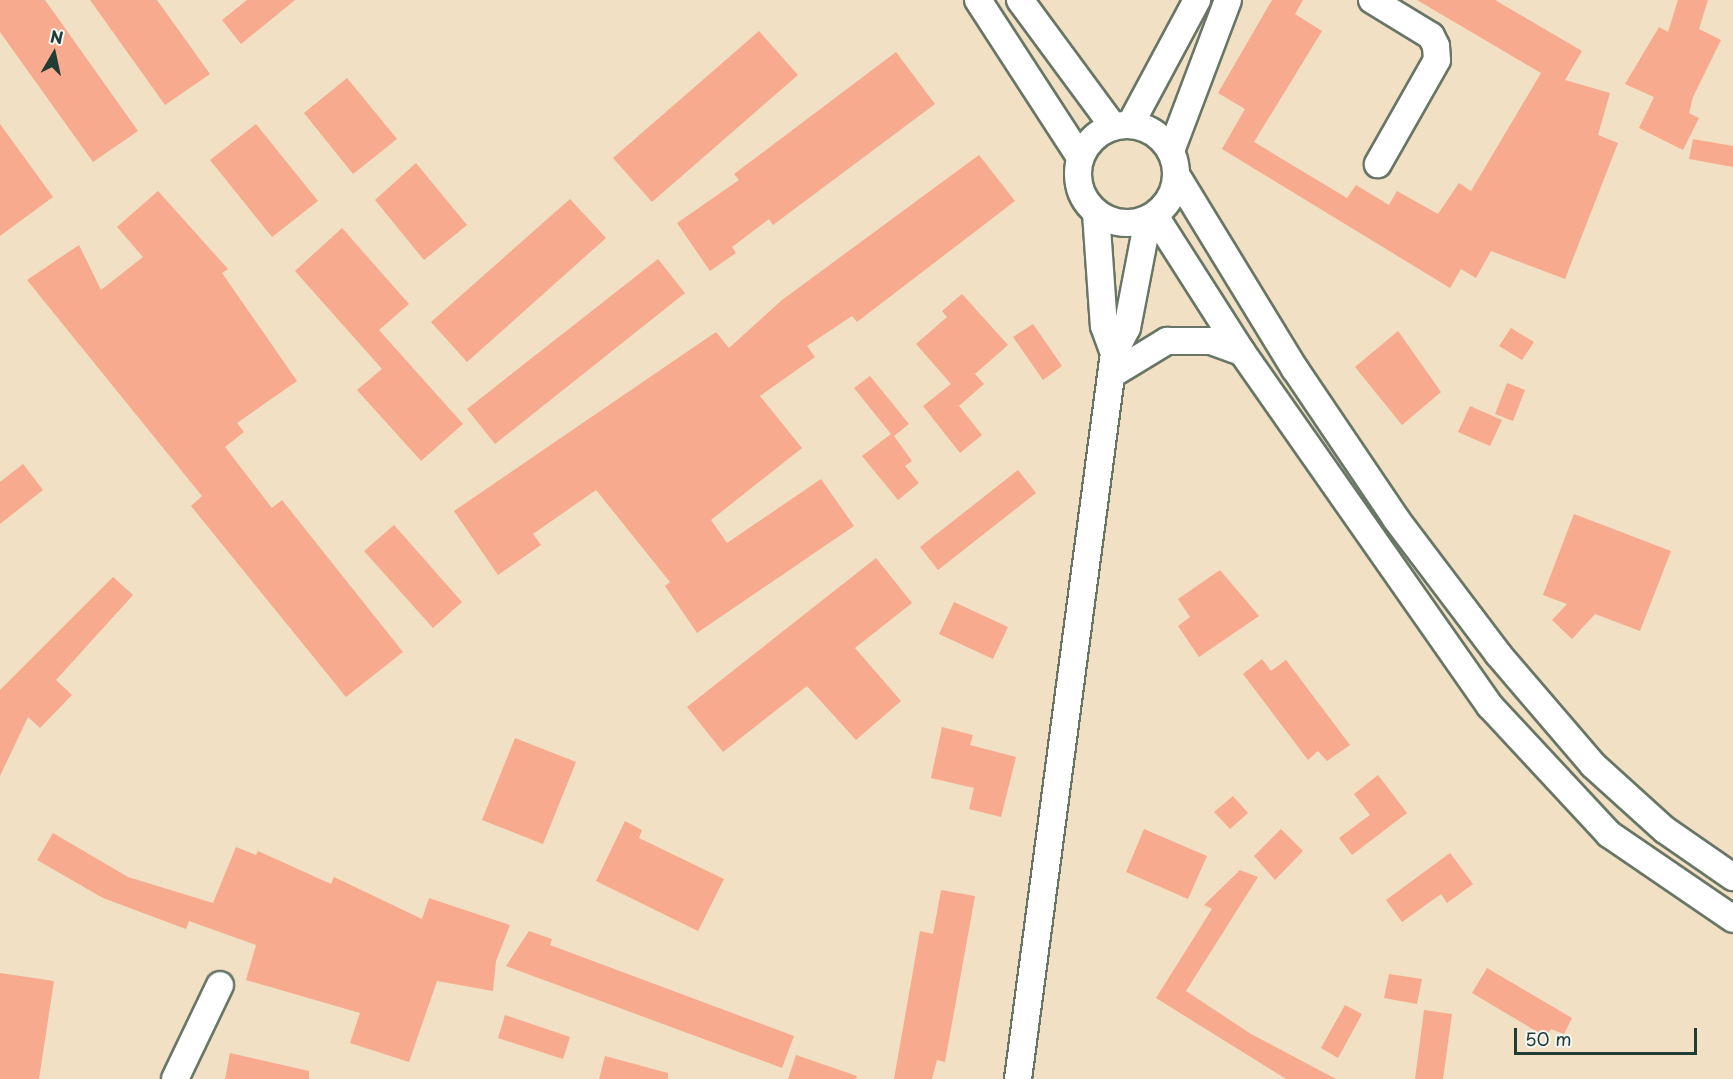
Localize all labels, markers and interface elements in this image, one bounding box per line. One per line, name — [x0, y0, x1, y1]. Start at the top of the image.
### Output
text: N — [49, 23, 65, 49]
north arrow — [24, 24, 84, 84]
scale bar — [1517, 1016, 1700, 1054]
text: 50 m — [1525, 1025, 1572, 1052]

